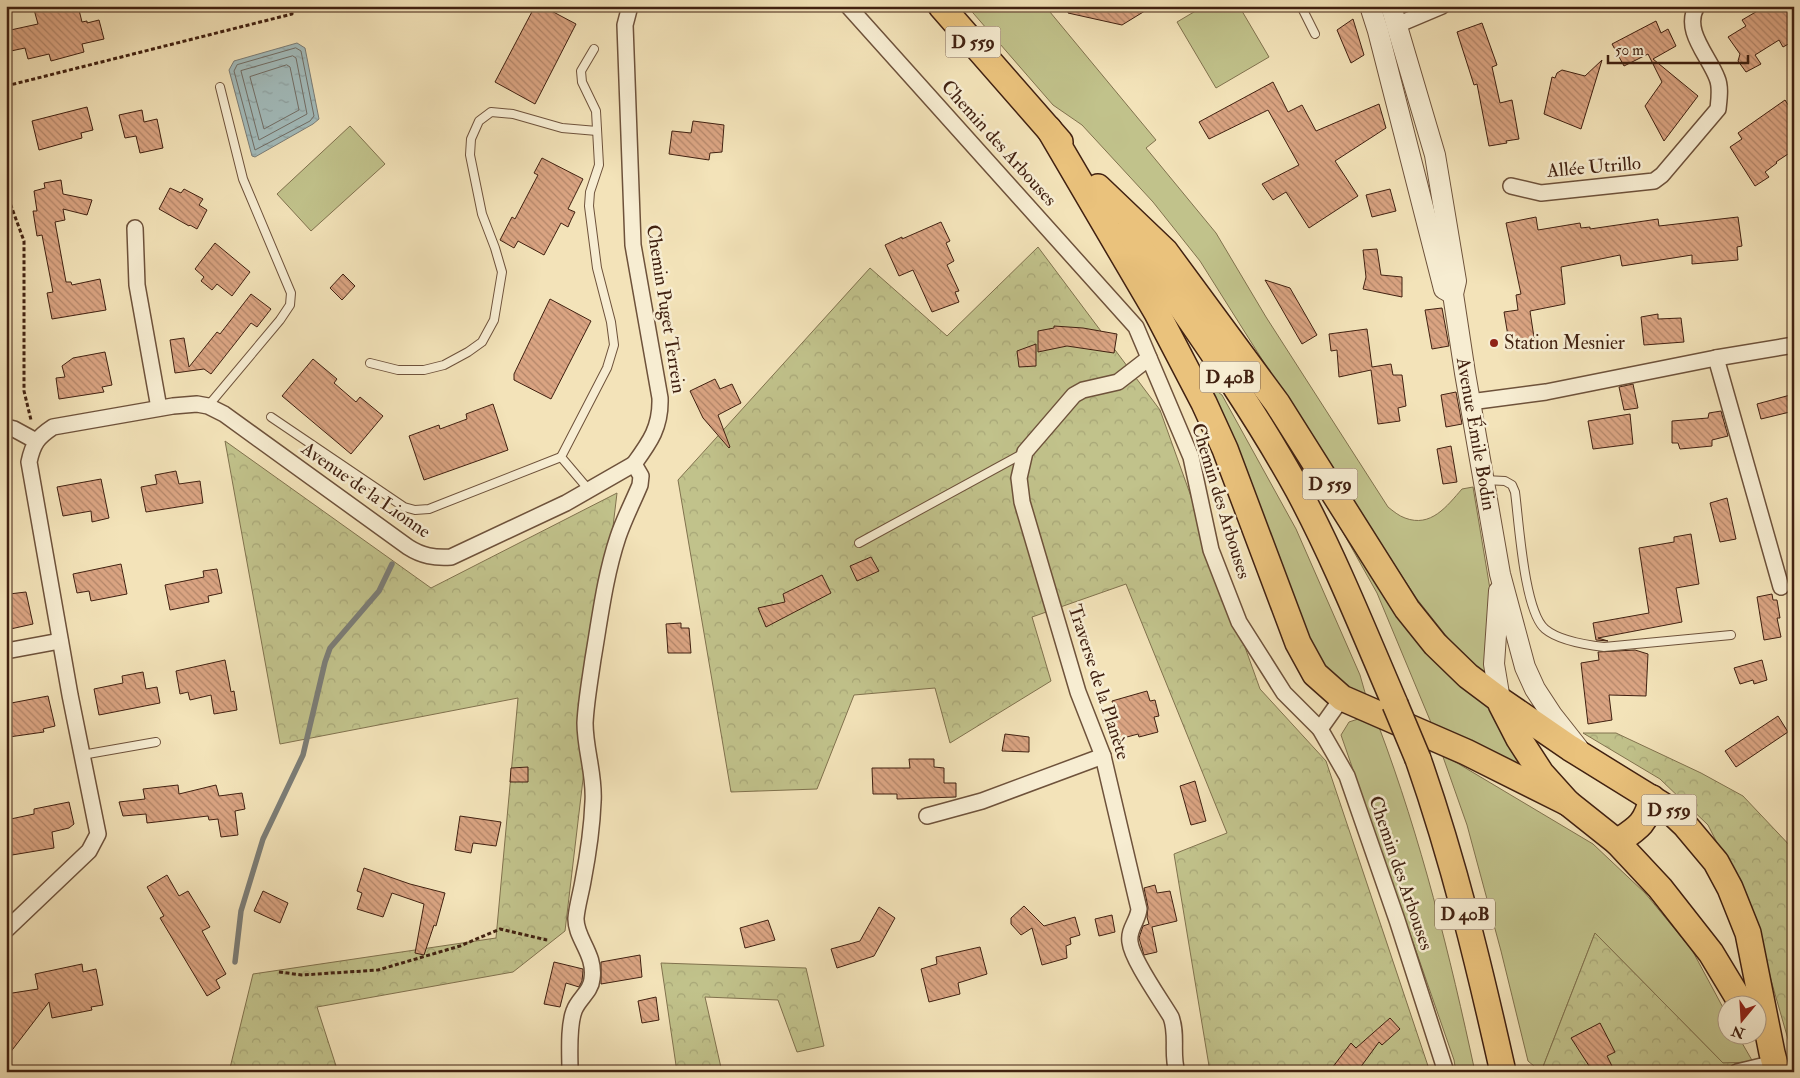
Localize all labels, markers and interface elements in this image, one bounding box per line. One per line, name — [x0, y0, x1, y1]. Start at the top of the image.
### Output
road number: D 559 — [946, 27, 1000, 58]
scale bar — [1608, 32, 1748, 64]
text: 50 m — [1615, 41, 1644, 60]
street label: Chemin des Arbouses — [936, 75, 1062, 211]
street label: Allée Utrillo — [1545, 151, 1642, 183]
street label: Chemin Puget Terrein — [641, 223, 691, 395]
place label: Station Mesnier — [1504, 331, 1625, 355]
marker: Station Mesnier — [1488, 337, 1500, 349]
street label: Avenue Émile Bodin — [1451, 354, 1503, 513]
road number: D 40B — [1200, 362, 1260, 392]
street label: Chemin des Arbouses — [1186, 420, 1256, 582]
street label: Avenue de la Lionne — [296, 436, 435, 544]
road number: D 559 — [1302, 468, 1358, 499]
street label: Traverse de la Planète — [1063, 601, 1135, 763]
street label: Chemin des Arbouses — [1363, 793, 1439, 953]
road number: D 559 — [1642, 794, 1696, 826]
road number: D 40B — [1435, 899, 1495, 930]
north arrow — [1718, 996, 1768, 1046]
text: N — [1729, 1022, 1748, 1042]

